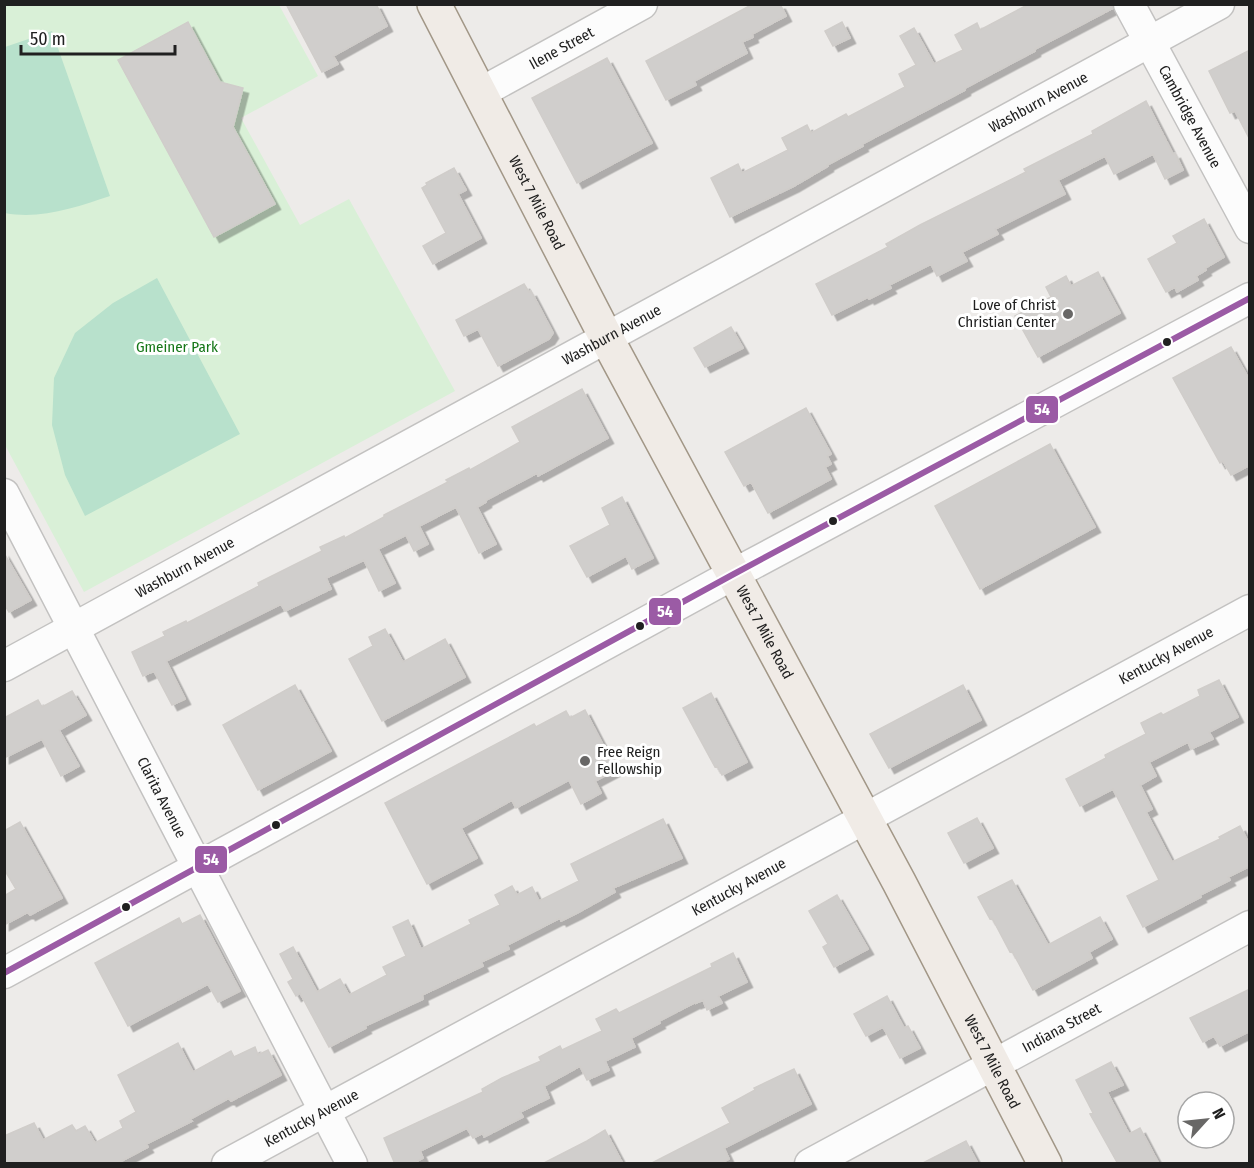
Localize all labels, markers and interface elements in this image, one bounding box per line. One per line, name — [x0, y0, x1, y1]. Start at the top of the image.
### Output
scale bar — [21, 18, 176, 56]
street label: Ilene Street — [526, 23, 597, 73]
text: 50 m — [30, 28, 66, 50]
street label: Cambridge Avenue — [1155, 62, 1225, 171]
street label: Washburn Avenue — [986, 68, 1091, 137]
street label: West 7 Mile Road — [505, 153, 568, 253]
place label: Love of Christ Christian Center — [958, 296, 1057, 331]
street label: Washburn Avenue — [559, 301, 664, 369]
marker: Love of Christ Christian Center — [1061, 307, 1075, 321]
unlabelled marker — [1161, 336, 1173, 348]
park label: Gmeiner Park — [136, 338, 218, 356]
line badge: 54 — [1025, 395, 1059, 424]
text: 54 — [1034, 400, 1050, 419]
unlabelled marker — [827, 515, 839, 527]
street label: Washburn Avenue — [132, 533, 238, 602]
street label: West 7 Mile Road — [732, 582, 797, 682]
line badge: 54 — [648, 597, 682, 626]
text: 54 — [657, 602, 673, 621]
unlabelled marker — [634, 620, 646, 632]
street label: Kentucky Avenue — [1116, 623, 1216, 688]
place label: Free Reign Fellowship — [597, 743, 662, 778]
street label: Clarita Avenue — [133, 754, 190, 841]
marker: Free Reign Fellowship — [578, 754, 592, 768]
unlabelled marker — [270, 819, 282, 831]
line badge: 54 — [194, 845, 228, 874]
text: 54 — [203, 850, 219, 869]
street label: Kentucky Avenue — [688, 854, 789, 920]
unlabelled marker — [120, 901, 132, 913]
street label: Indiana Street — [1019, 999, 1104, 1056]
street label: West 7 Mile Road — [960, 1012, 1024, 1112]
street label: Kentucky Avenue — [261, 1085, 362, 1151]
north arrow — [1176, 1090, 1236, 1150]
text: N — [1208, 1105, 1230, 1122]

